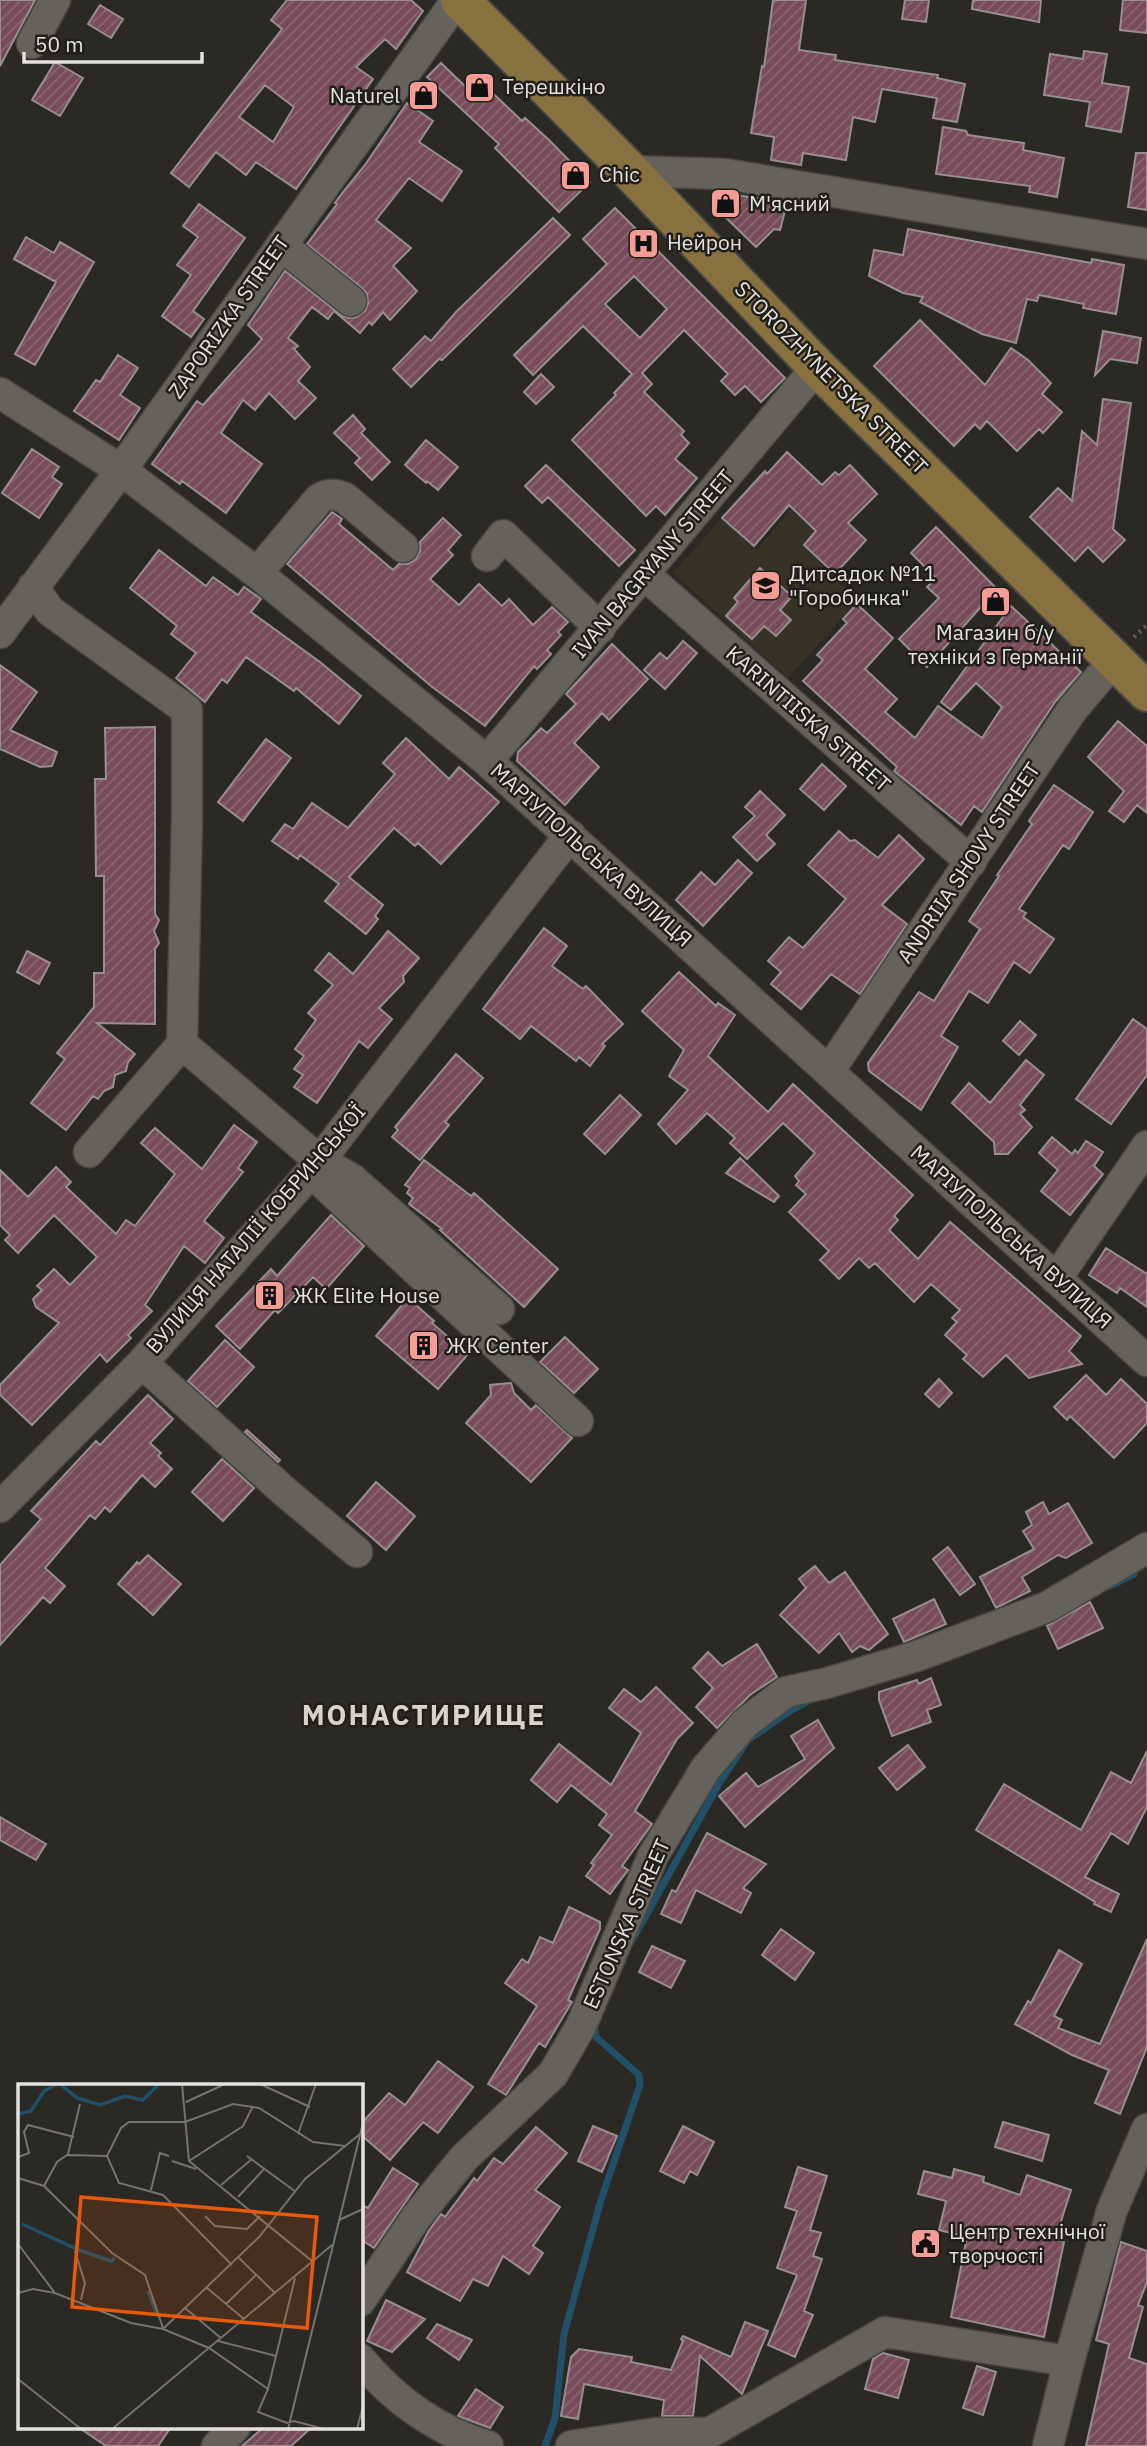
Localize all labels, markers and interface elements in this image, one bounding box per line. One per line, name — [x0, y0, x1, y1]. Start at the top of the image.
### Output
scale bar — [24, 21, 203, 65]
text: 50 m — [35, 30, 84, 58]
shop icon: Терешкіно — [462, 70, 496, 104]
place label: Терешкіно — [502, 72, 606, 100]
shop icon: Naturel — [406, 79, 440, 113]
place label: Naturel — [330, 81, 400, 109]
shop icon: Chic — [559, 158, 593, 192]
place label: Chic — [599, 160, 640, 188]
shop icon: М'ясний — [709, 187, 743, 221]
place label: М'ясний — [749, 189, 830, 217]
hospital icon: Нейрон — [627, 226, 661, 260]
place label: Нейрон — [667, 228, 742, 256]
street label: ZAPORIZKA STREET — [161, 229, 295, 403]
street label: STOROZHYNETSKA STREET — [729, 275, 934, 480]
street label: IVAN BAGRYANY STREET — [565, 463, 740, 664]
place label: Дитсадок №11 "Горобинка" — [789, 559, 936, 611]
school or university icon: Дитсадок №11 "Горобинка" — [749, 569, 783, 603]
shop icon: Магазин б/у техніки з Германії — [978, 584, 1012, 618]
place label: Магазин б/у техніки з Германії — [908, 618, 1083, 670]
street label: KARINTIISKA STREET — [720, 639, 897, 798]
street label: МАРІУПОЛЬСЬКА ВУЛИЦЯ — [485, 756, 698, 952]
street label: ANDRIIA SHOVY STREET — [890, 756, 1046, 968]
street label: ВУЛИЦЯ НАТАЛІЇ КОБРИНСЬКОЇ — [139, 1098, 371, 1359]
street label: МАРІУПОЛЬСЬКА ВУЛИЦЯ — [905, 1138, 1118, 1334]
building icon: ЖК Elite House — [253, 1279, 287, 1313]
place label: ЖК Elite House — [293, 1281, 440, 1309]
building icon: ЖК Center — [406, 1329, 440, 1363]
place label: ЖК Center — [446, 1331, 549, 1359]
district label: МОНАСТИРИЩЕ — [302, 1696, 546, 1733]
street label: ESTONSKA STREET — [576, 1834, 676, 2013]
inset map — [18, 2084, 362, 2428]
place label: Центр технічної творчості — [949, 2217, 1106, 2269]
public building icon: Центр технічної творчості — [909, 2227, 943, 2261]

